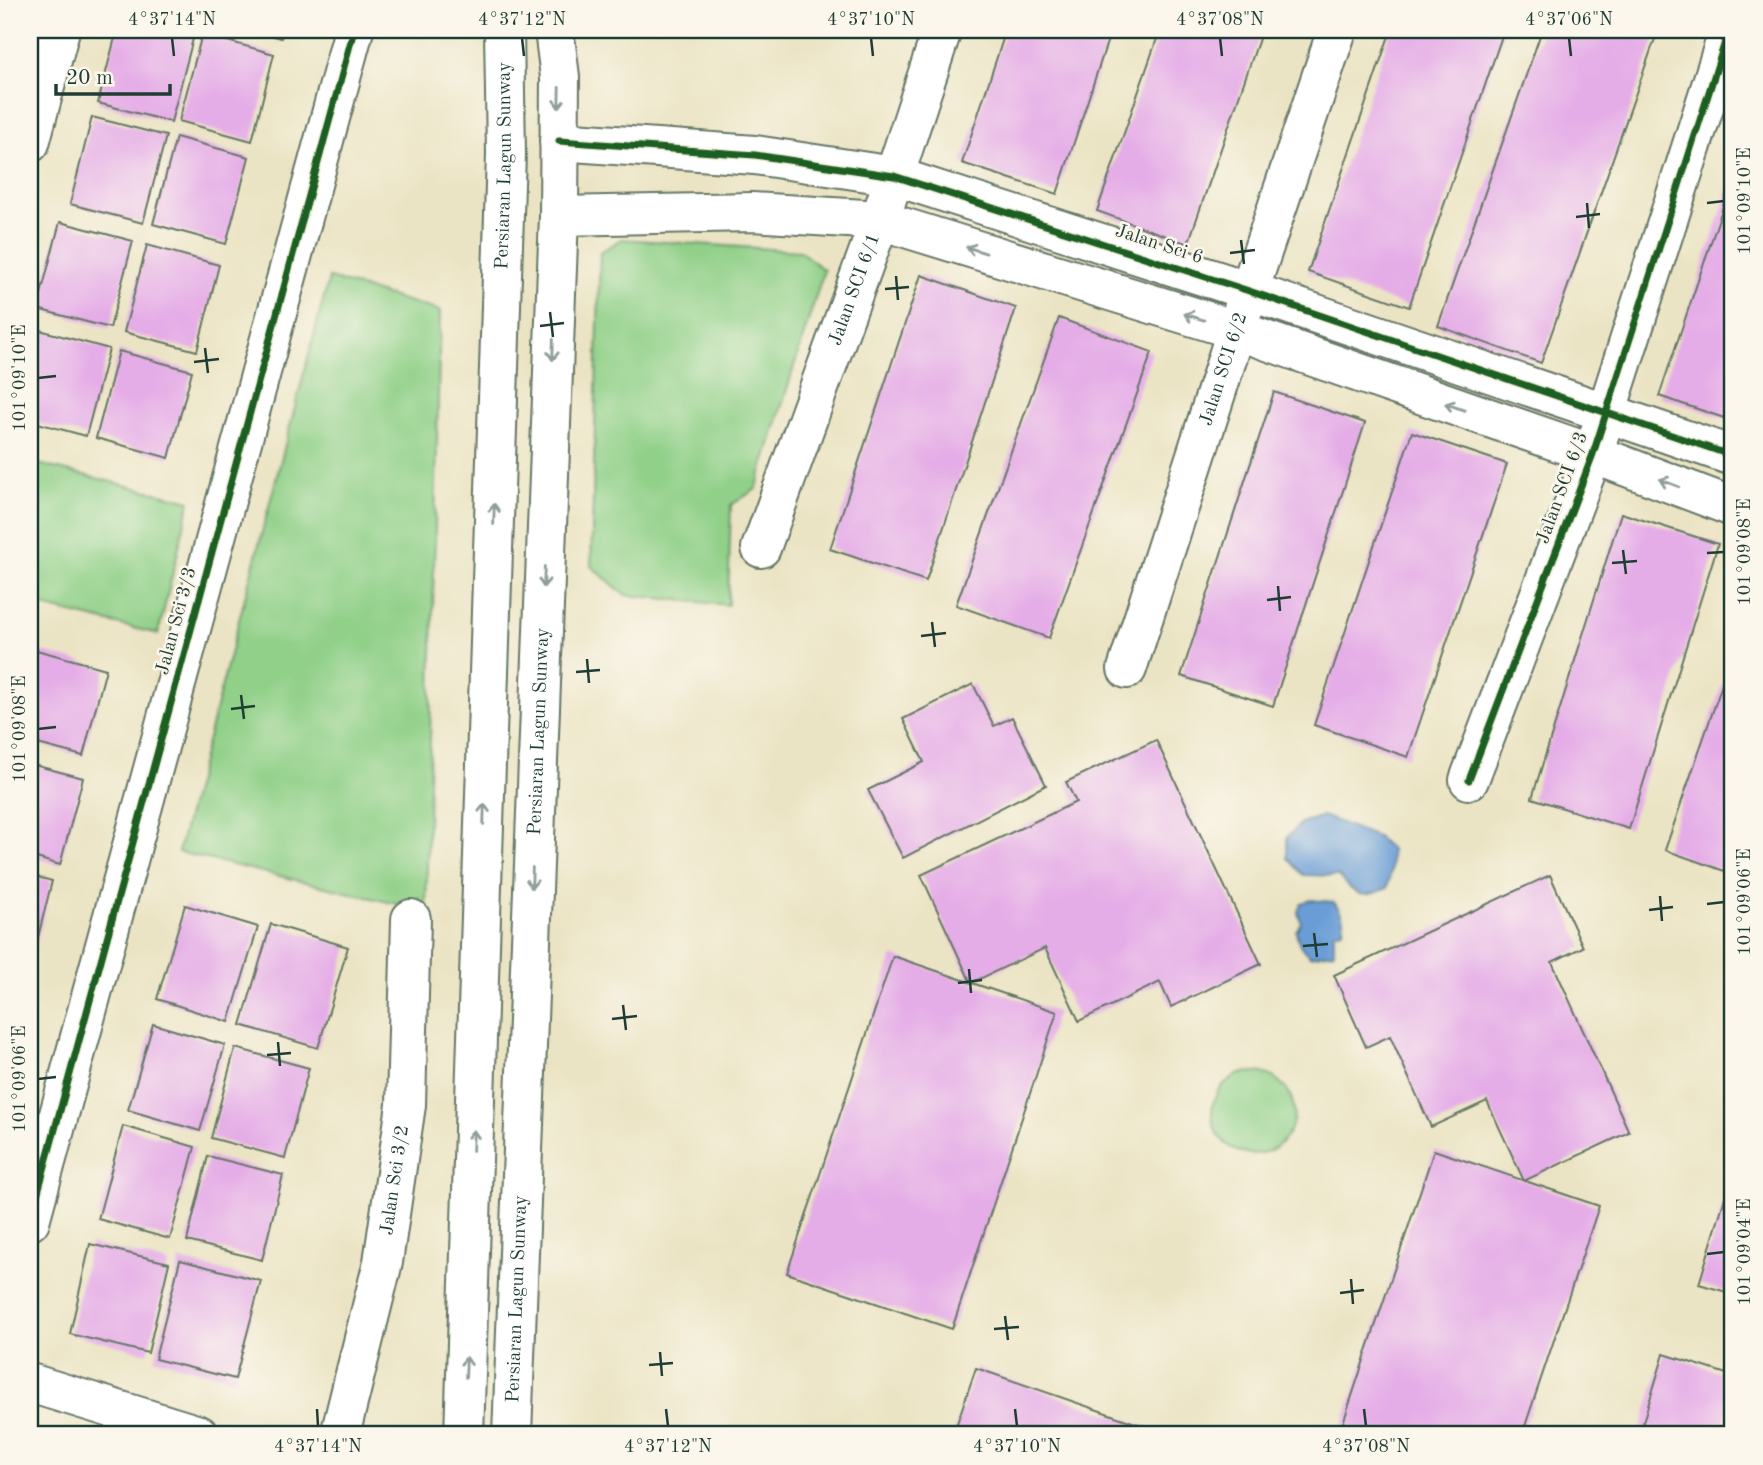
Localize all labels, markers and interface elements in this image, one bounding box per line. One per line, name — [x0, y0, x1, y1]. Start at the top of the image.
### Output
text: 4°37'14"N — [128, 11, 216, 29]
text: 4°37'12"N — [478, 11, 566, 29]
text: 4°37'10"N — [827, 11, 915, 29]
text: 4°37'08"N — [1176, 11, 1264, 29]
text: 4°37'06"N — [1525, 11, 1613, 29]
scale bar — [56, 52, 170, 96]
street label: Persiaran Lagun Sunway — [493, 62, 516, 270]
text: 20 m — [66, 68, 113, 89]
one-way arrow — [553, 86, 566, 109]
text: 101°09'10"E — [1736, 147, 1754, 255]
street label: Jalan Sci 6 — [1113, 222, 1205, 268]
street label: Jalan SCI 6/1 — [826, 231, 884, 348]
one-way arrow — [965, 243, 987, 256]
one-way arrow — [1183, 310, 1205, 323]
street label: Jalan SCI 6/2 — [1197, 310, 1251, 428]
text: 101°09'10"E — [11, 324, 29, 432]
one-way arrow — [547, 338, 560, 361]
one-way arrow — [1445, 400, 1467, 412]
street label: Jalan SCI 6/3 — [1534, 429, 1592, 547]
one-way arrow — [1659, 476, 1681, 488]
text: 101°09'08"E — [1736, 498, 1754, 606]
one-way arrow — [488, 502, 501, 525]
street label: Jalan Sci 3/3 — [153, 565, 201, 677]
one-way arrow — [537, 565, 550, 588]
street label: Persiaran Lagun Sunway — [526, 627, 553, 836]
text: 101°09'08"E — [11, 675, 29, 783]
one-way arrow — [478, 803, 491, 826]
text: 101°09'06"E — [1736, 848, 1754, 956]
one-way arrow — [526, 866, 539, 889]
text: 101°09'06"E — [11, 1025, 29, 1133]
street label: Jalan Sci 3/2 — [378, 1124, 412, 1236]
one-way arrow — [467, 1128, 480, 1151]
street label: Persiaran Lagun Sunway — [504, 1195, 531, 1403]
text: 101°09'04"E — [1736, 1198, 1754, 1306]
one-way arrow — [459, 1356, 472, 1379]
text: 4°37'14"N — [274, 1438, 362, 1456]
text: 4°37'12"N — [624, 1438, 712, 1456]
text: 4°37'10"N — [973, 1438, 1061, 1456]
text: 4°37'08"N — [1322, 1438, 1410, 1456]

